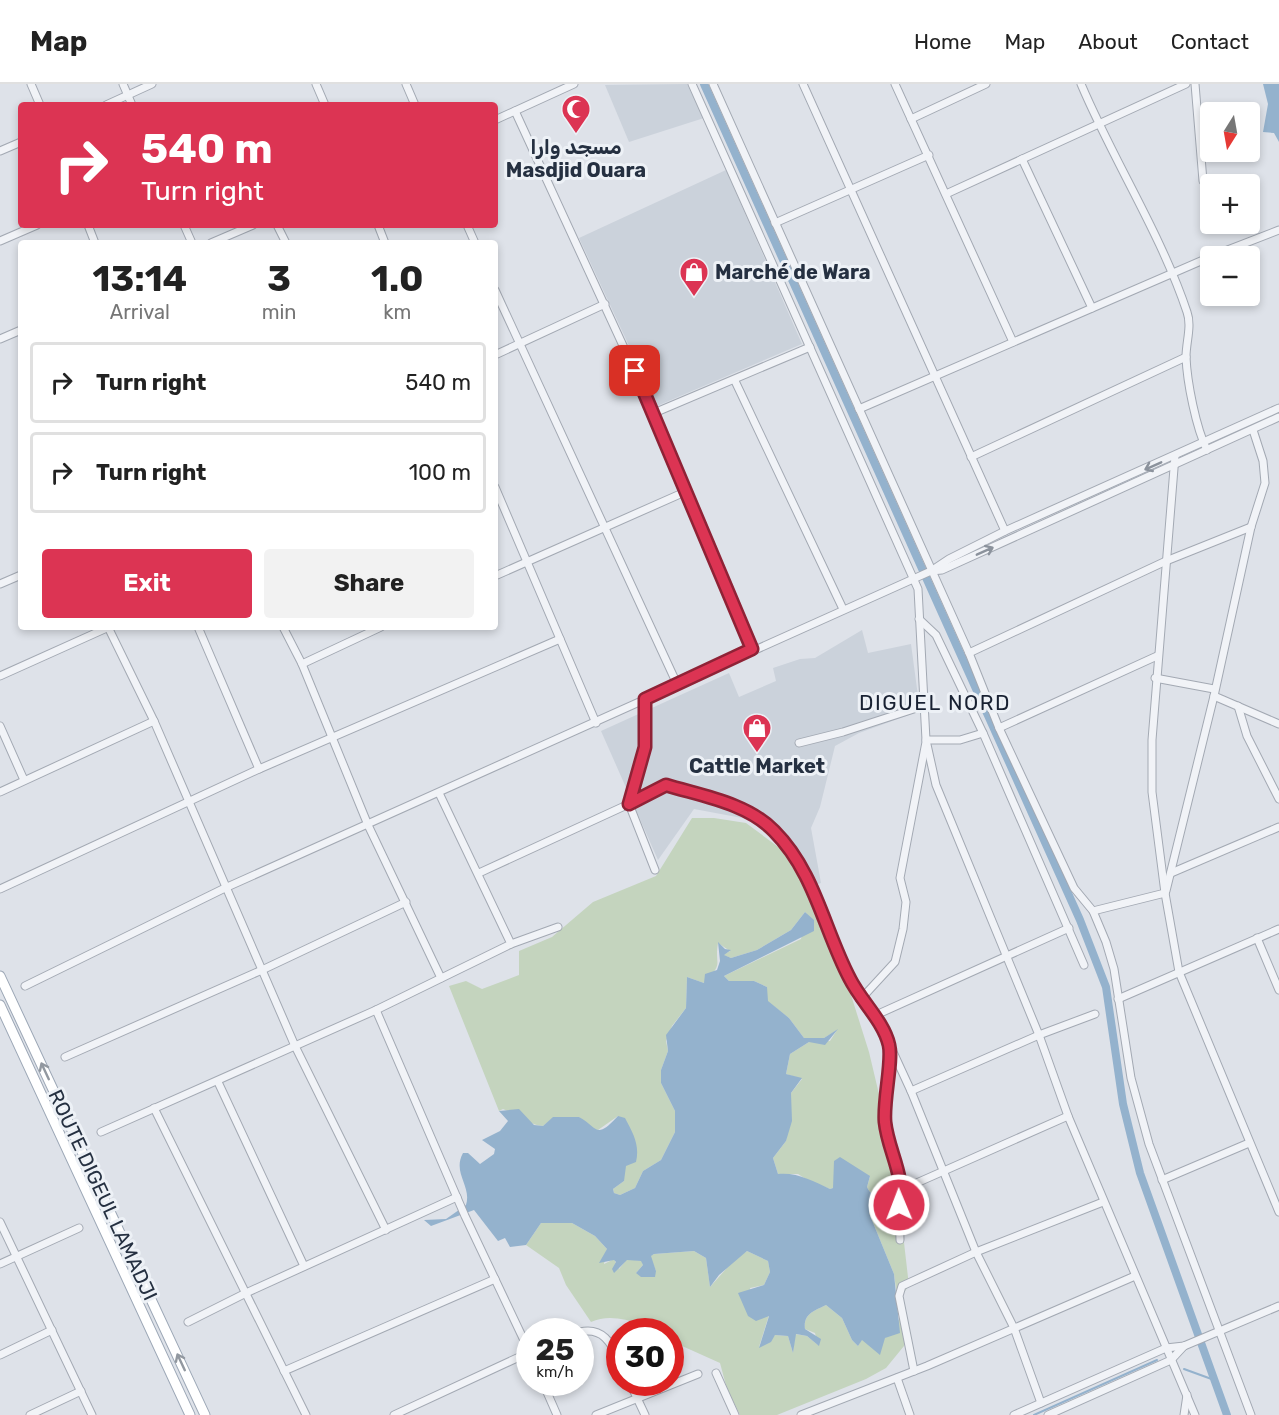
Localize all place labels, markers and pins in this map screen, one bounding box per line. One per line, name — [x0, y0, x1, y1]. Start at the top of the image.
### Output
mosque icon: مسجد وارا Masdjid Ouara — [560, 93, 592, 135]
place label: مسجد وارا Masdjid Ouara — [506, 135, 646, 182]
shop icon: Marché de Wara — [678, 256, 710, 298]
place label: Marché de Wara — [715, 260, 871, 284]
pin — [609, 345, 660, 396]
shop icon: Cattle Market — [741, 712, 773, 754]
place label: Cattle Market — [689, 754, 825, 778]

